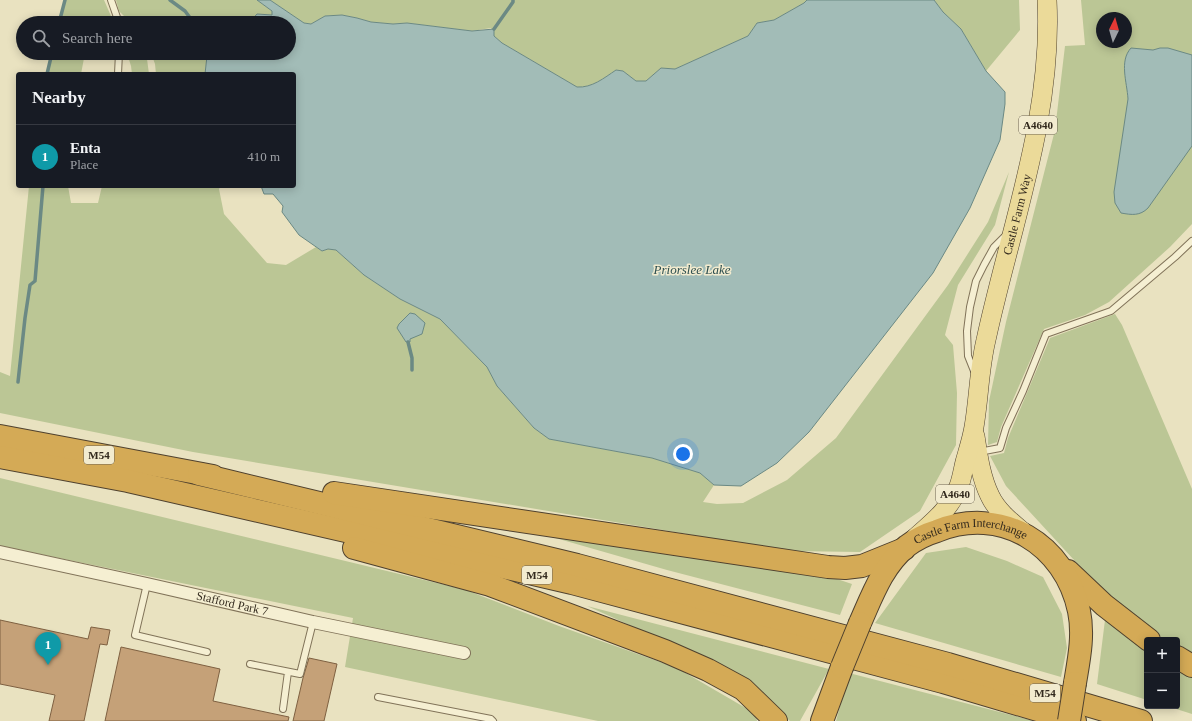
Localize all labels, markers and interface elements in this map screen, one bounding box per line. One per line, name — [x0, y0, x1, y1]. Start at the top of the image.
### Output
north arrow — [1096, 12, 1132, 48]
search box — [16, 16, 296, 60]
icon: search — [30, 27, 52, 49]
text: Search here — [62, 30, 132, 46]
text: Nearby — [32, 88, 86, 107]
road number: A4640 — [1019, 116, 1057, 134]
text: Enta — [70, 140, 101, 156]
text: 1 — [42, 149, 48, 164]
text: 410 m — [247, 149, 280, 164]
text: Place — [70, 157, 98, 172]
street label: Castle Farm Way — [1000, 173, 1034, 256]
water label: Priorslee Lake — [653, 262, 731, 277]
your location — [673, 444, 693, 464]
road number: M54 — [84, 446, 114, 464]
road number: A4640 — [936, 485, 974, 503]
street label: Castle Farm Interchange — [911, 516, 1030, 547]
road number: M54 — [522, 566, 552, 584]
street label: Stafford Park 7 — [195, 589, 270, 619]
pin: 1 — [35, 632, 61, 665]
map controls — [1144, 637, 1180, 709]
button: + — [1144, 637, 1180, 673]
button: − — [1144, 673, 1180, 709]
road number: M54 — [1030, 684, 1060, 702]

